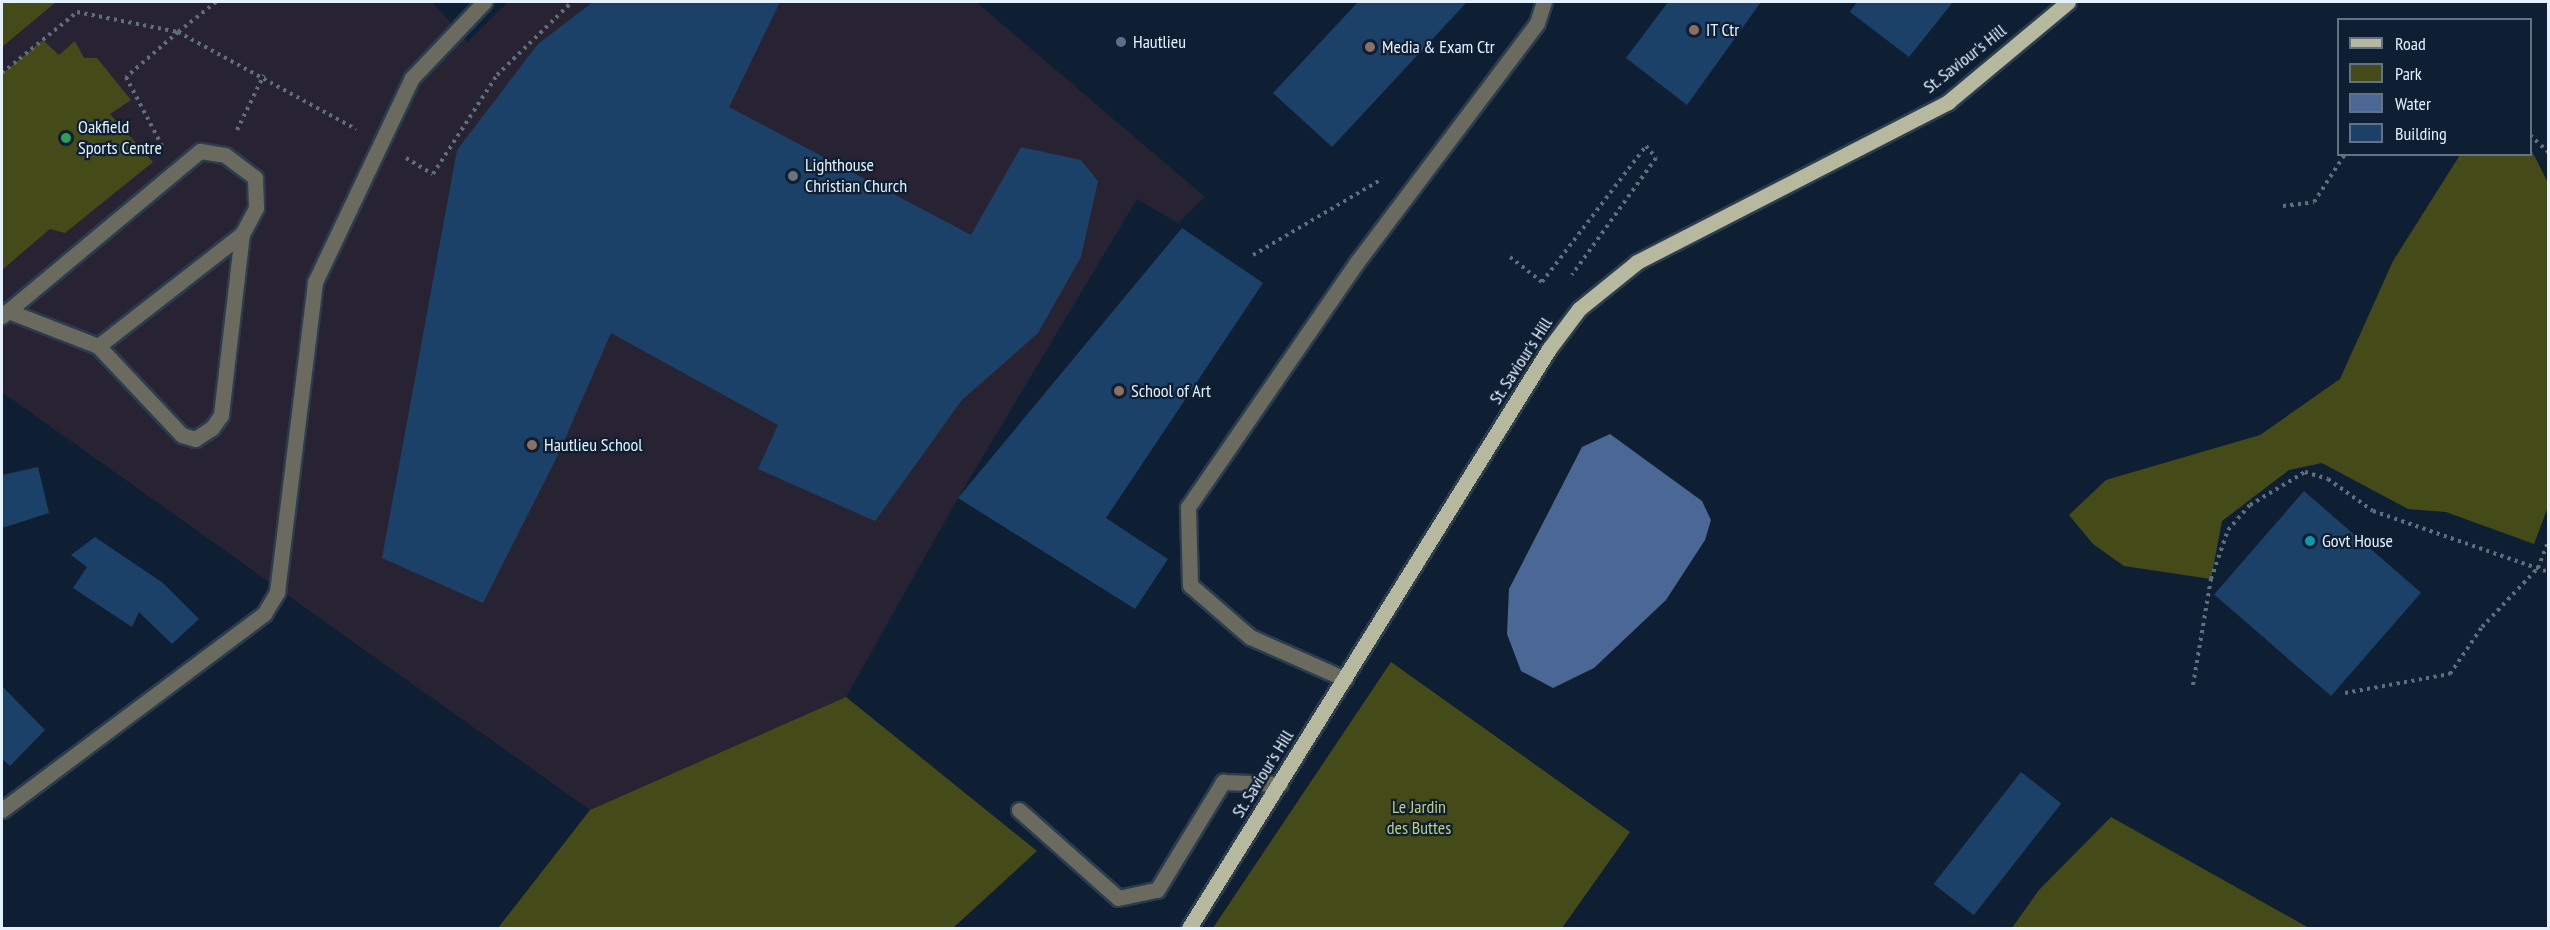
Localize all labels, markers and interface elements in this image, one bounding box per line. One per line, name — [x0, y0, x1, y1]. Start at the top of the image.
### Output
legend — [2337, 18, 2532, 156]
place label: IT Ctr — [1706, 19, 1740, 41]
street label: St. Saviour's Hill — [1919, 20, 2011, 98]
marker: IT Ctr — [1687, 23, 1701, 37]
place label: Hautlieu — [1133, 31, 1186, 53]
text: Road — [2395, 32, 2426, 55]
marker: Hautlieu — [1114, 35, 1128, 49]
place label: Media & Exam Ctr — [1382, 36, 1495, 58]
marker: Media & Exam Ctr — [1363, 40, 1377, 54]
text: Park — [2395, 62, 2422, 85]
text: Water — [2395, 92, 2431, 115]
place label: Oakfield Sports Centre — [78, 117, 162, 160]
text: Building — [2395, 122, 2447, 145]
marker: Oakfield Sports Centre — [59, 131, 73, 145]
place label: Lighthouse Christian Church — [805, 155, 907, 198]
marker: Lighthouse Christian Church — [786, 169, 800, 183]
street label: St. Saviour's Hill — [1485, 313, 1557, 409]
place label: School of Art — [1131, 380, 1211, 402]
marker: School of Art — [1112, 384, 1126, 398]
place label: Hautlieu School — [544, 434, 643, 456]
marker: Hautlieu School — [525, 438, 539, 452]
place label: Govt House — [2322, 530, 2393, 552]
marker: Govt House — [2303, 534, 2317, 548]
street label: St. Saviour's Hill — [1227, 726, 1299, 822]
park label: Le Jardin des Buttes — [1387, 797, 1451, 840]

